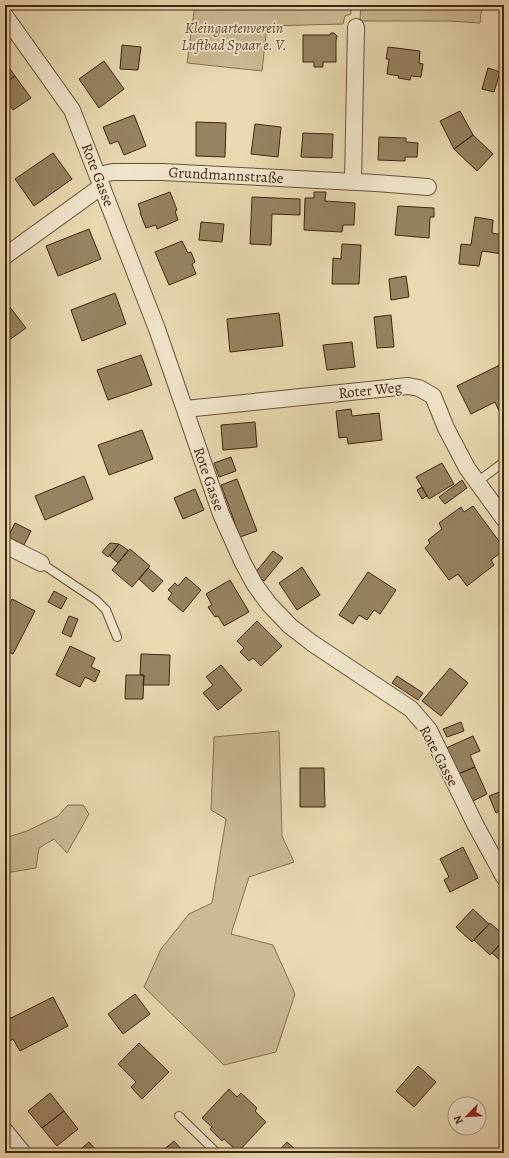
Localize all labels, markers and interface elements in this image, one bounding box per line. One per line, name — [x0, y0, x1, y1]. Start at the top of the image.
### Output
park label: Kleingartenverein Luftbad Spaar e. V. — [181, 18, 287, 55]
street label: Rote Gasse — [77, 140, 119, 210]
street label: Grundmannstraße — [168, 162, 284, 188]
street label: Roter Weg — [337, 377, 403, 403]
street label: Rote Gasse — [189, 444, 229, 514]
street label: Rote Gasse — [415, 722, 464, 790]
north arrow — [447, 1096, 487, 1136]
text: N — [450, 1113, 467, 1127]

